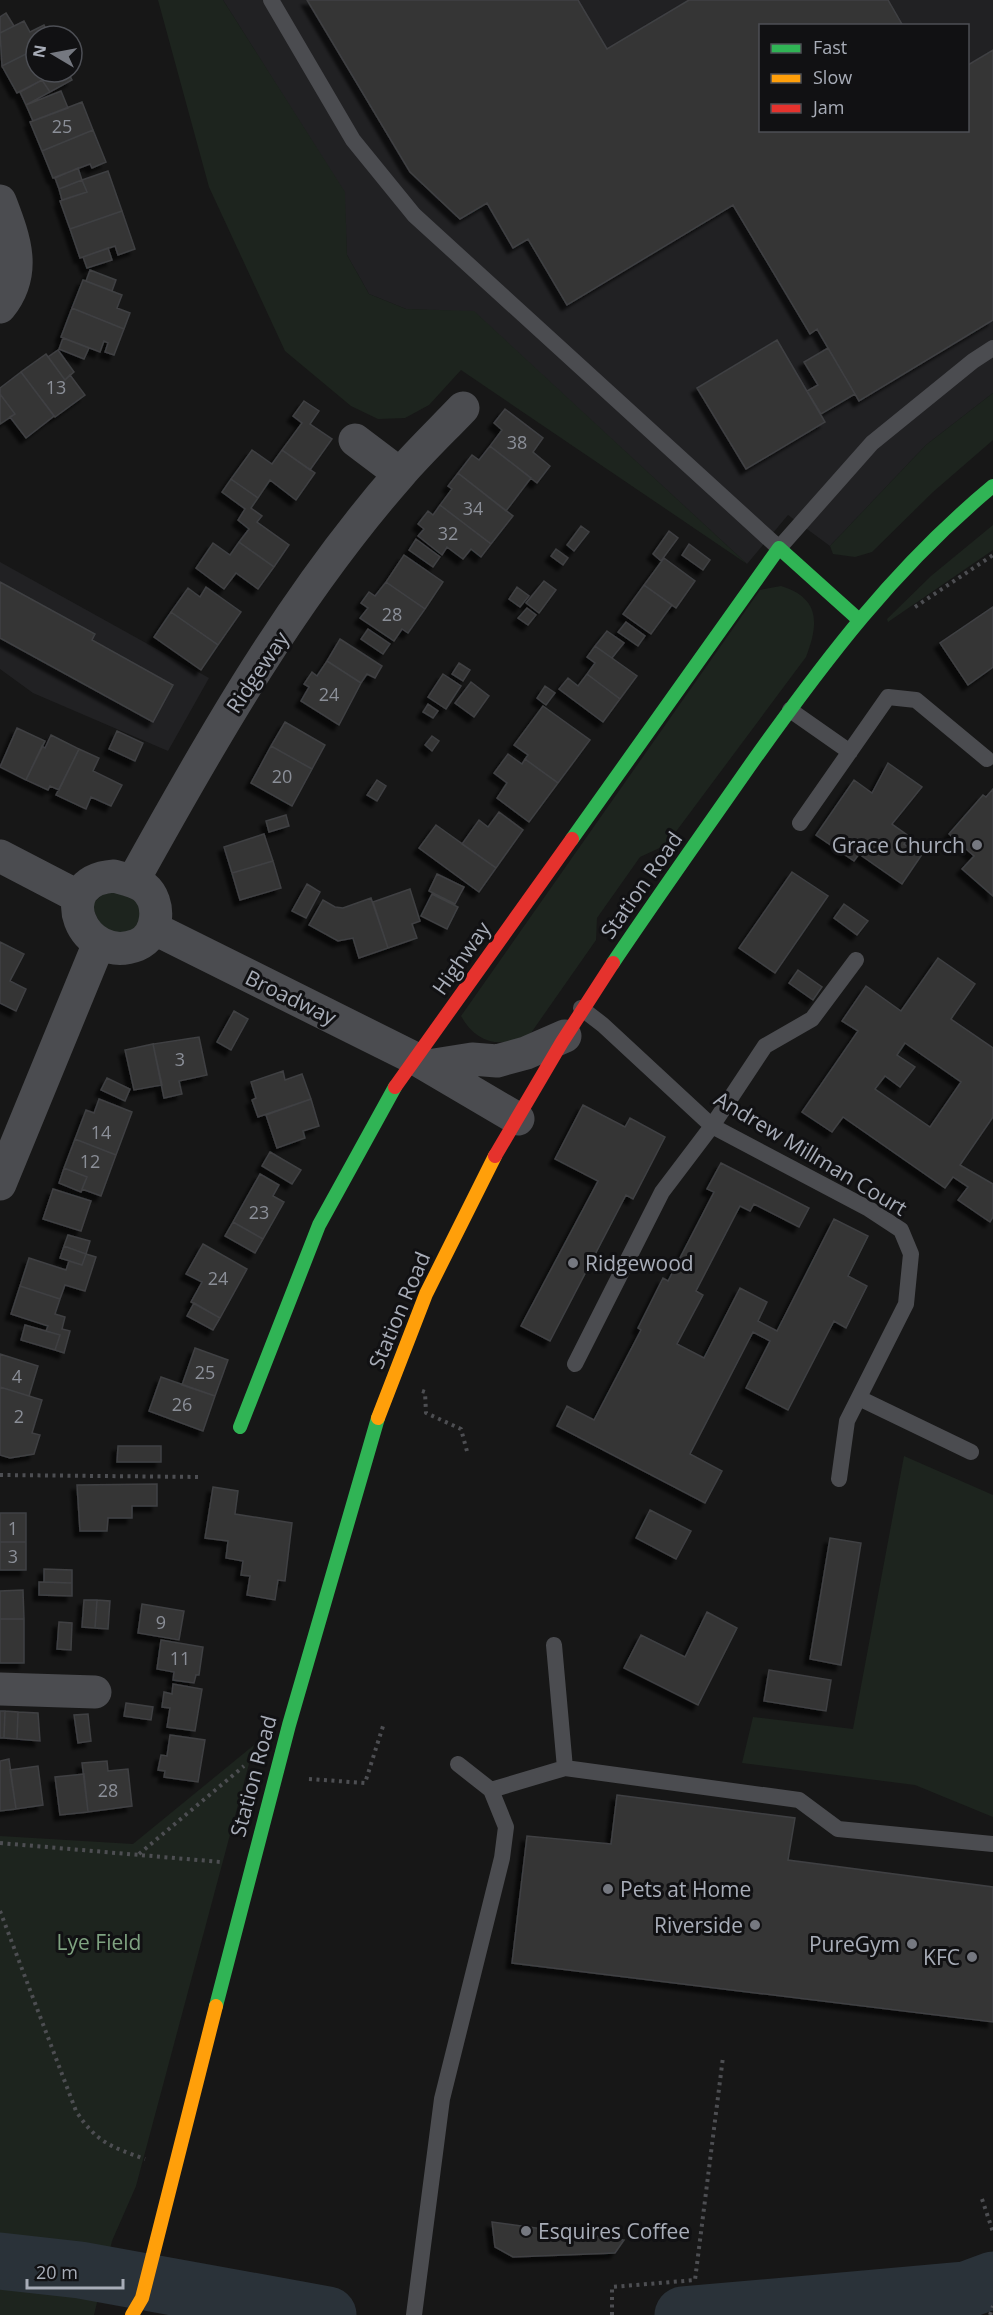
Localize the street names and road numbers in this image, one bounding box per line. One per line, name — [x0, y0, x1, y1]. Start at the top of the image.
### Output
street label: Ridgeway — [219, 625, 295, 718]
street label: Station Road — [594, 826, 688, 944]
street label: Highway — [426, 915, 497, 1000]
street label: Broadway — [241, 963, 341, 1031]
street label: Andrew Millman Court — [709, 1084, 913, 1222]
street label: Station Road — [362, 1247, 436, 1373]
street label: Station Road — [223, 1712, 283, 1840]

